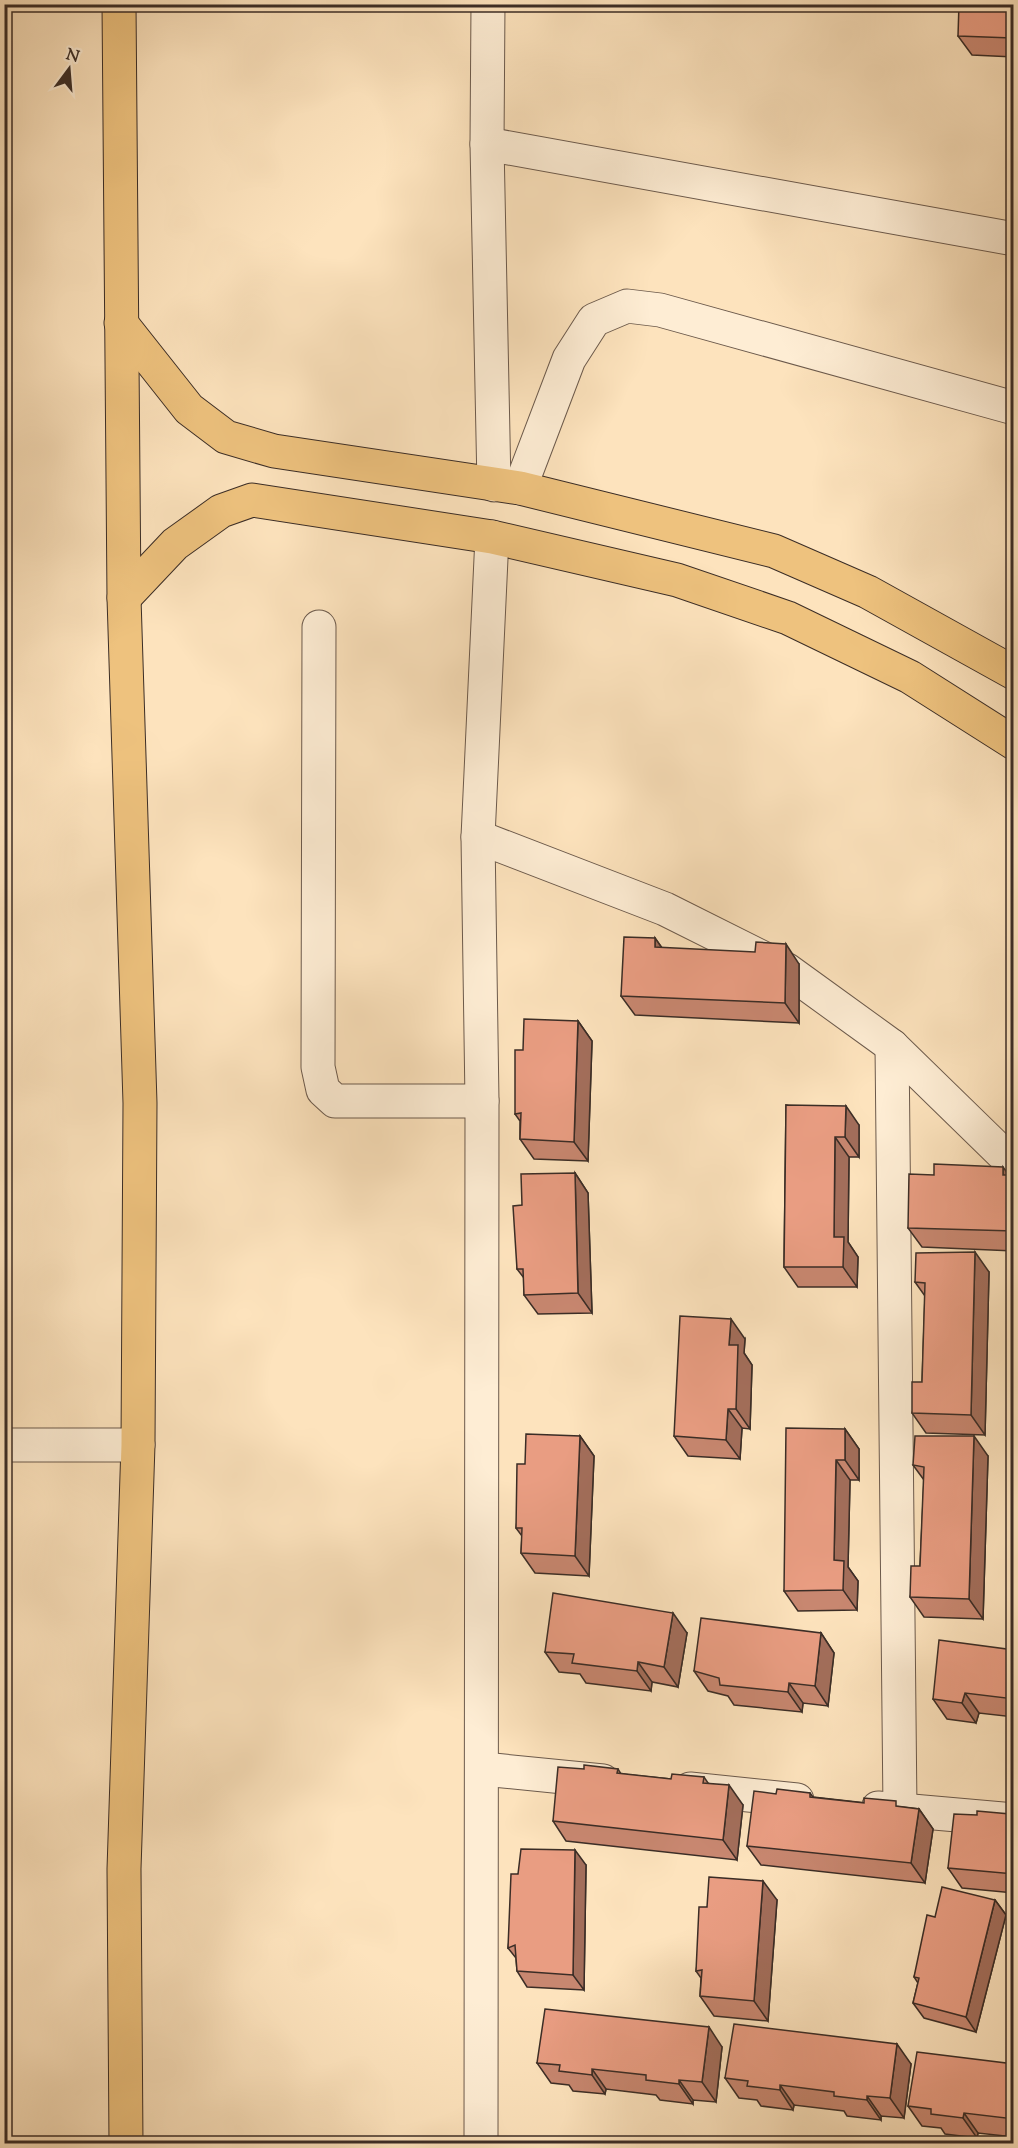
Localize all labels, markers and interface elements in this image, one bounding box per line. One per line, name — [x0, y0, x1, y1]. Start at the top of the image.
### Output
north arrow — [39, 39, 99, 99]
text: N — [63, 44, 82, 70]

